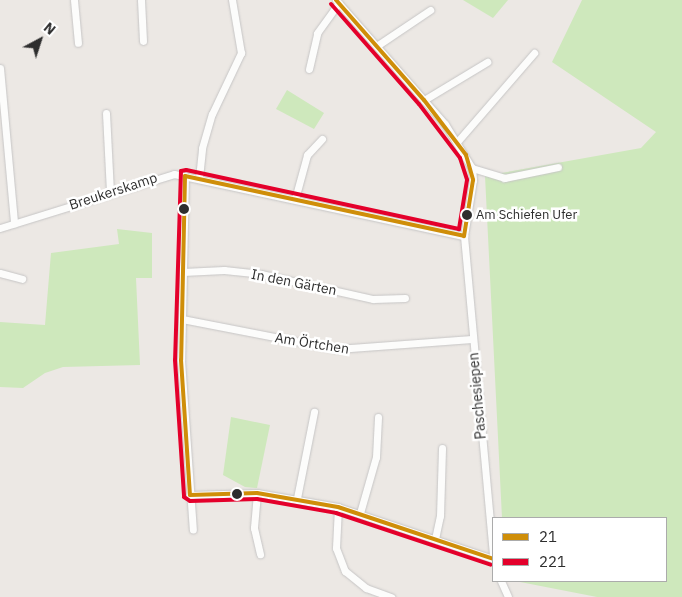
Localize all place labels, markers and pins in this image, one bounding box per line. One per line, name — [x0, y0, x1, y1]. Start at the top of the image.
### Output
unlabelled marker — [179, 204, 189, 214]
place label: Am Schiefen Ufer — [476, 207, 577, 223]
marker: Am Schiefen Ufer — [462, 210, 472, 220]
unlabelled marker — [232, 489, 242, 499]

